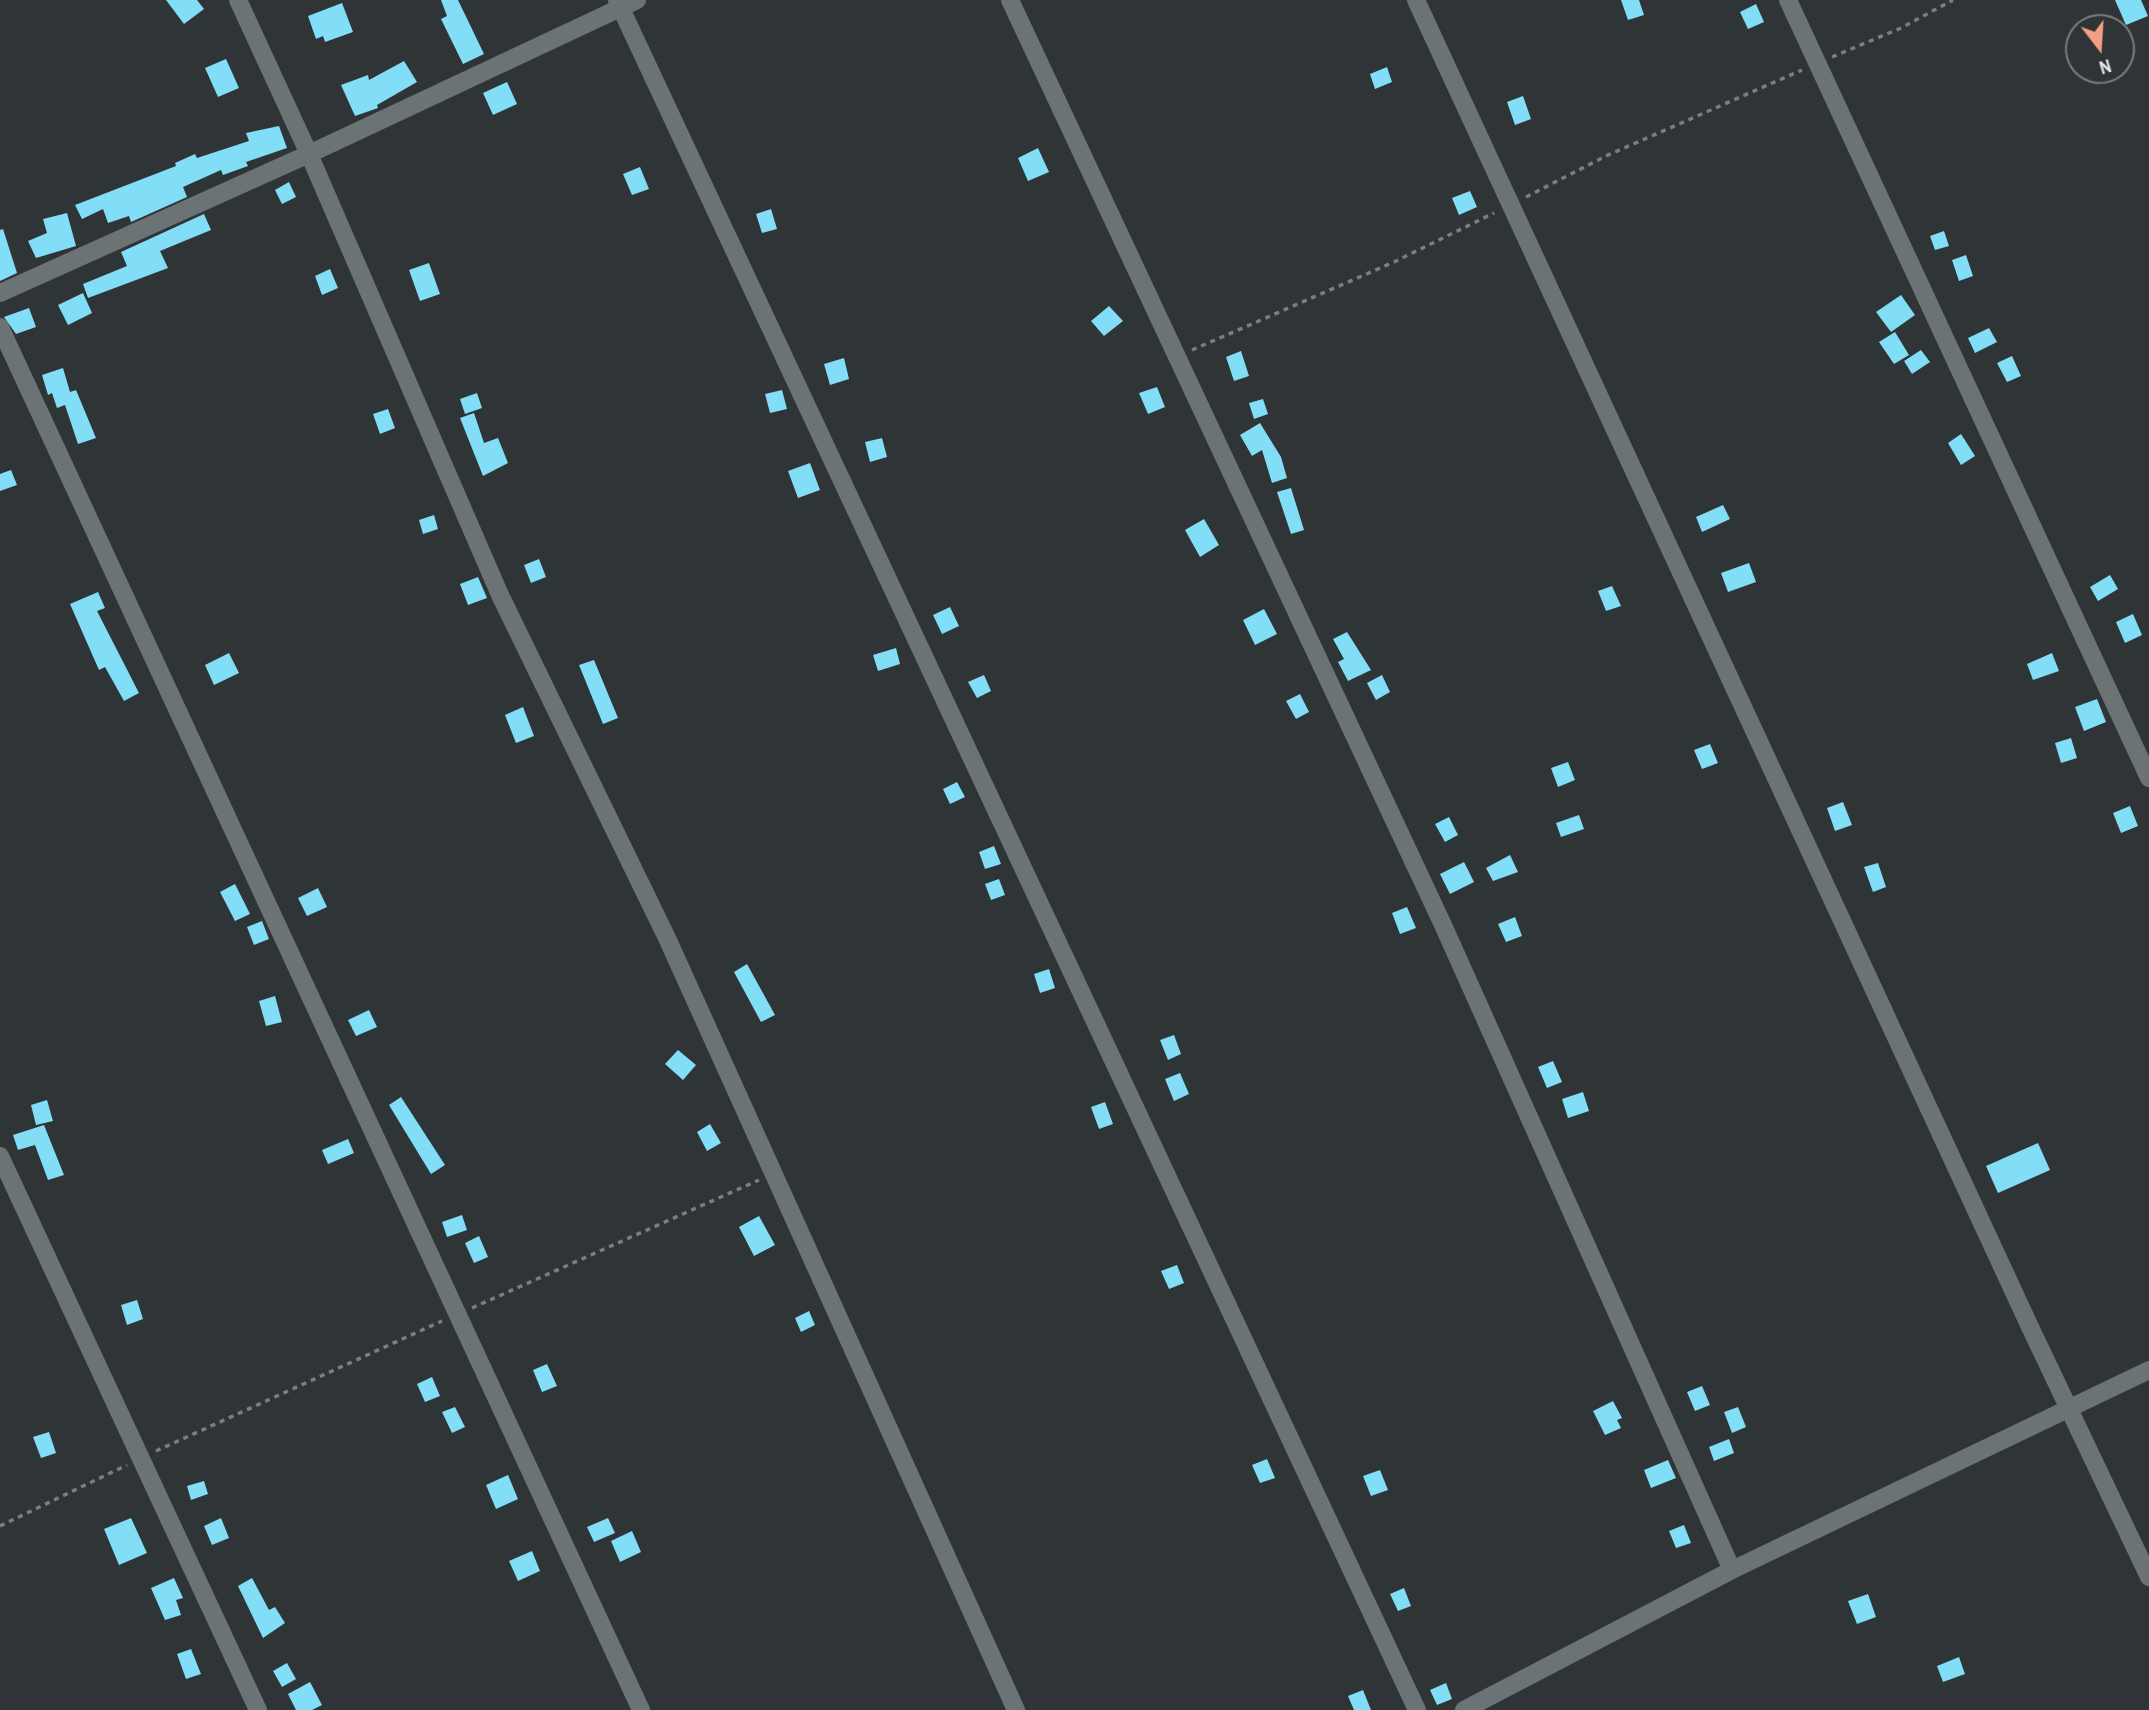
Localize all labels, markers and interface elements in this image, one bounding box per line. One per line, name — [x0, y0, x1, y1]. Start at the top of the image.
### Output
north arrow — [2065, 14, 2135, 84]
text: N — [2096, 53, 2115, 81]

